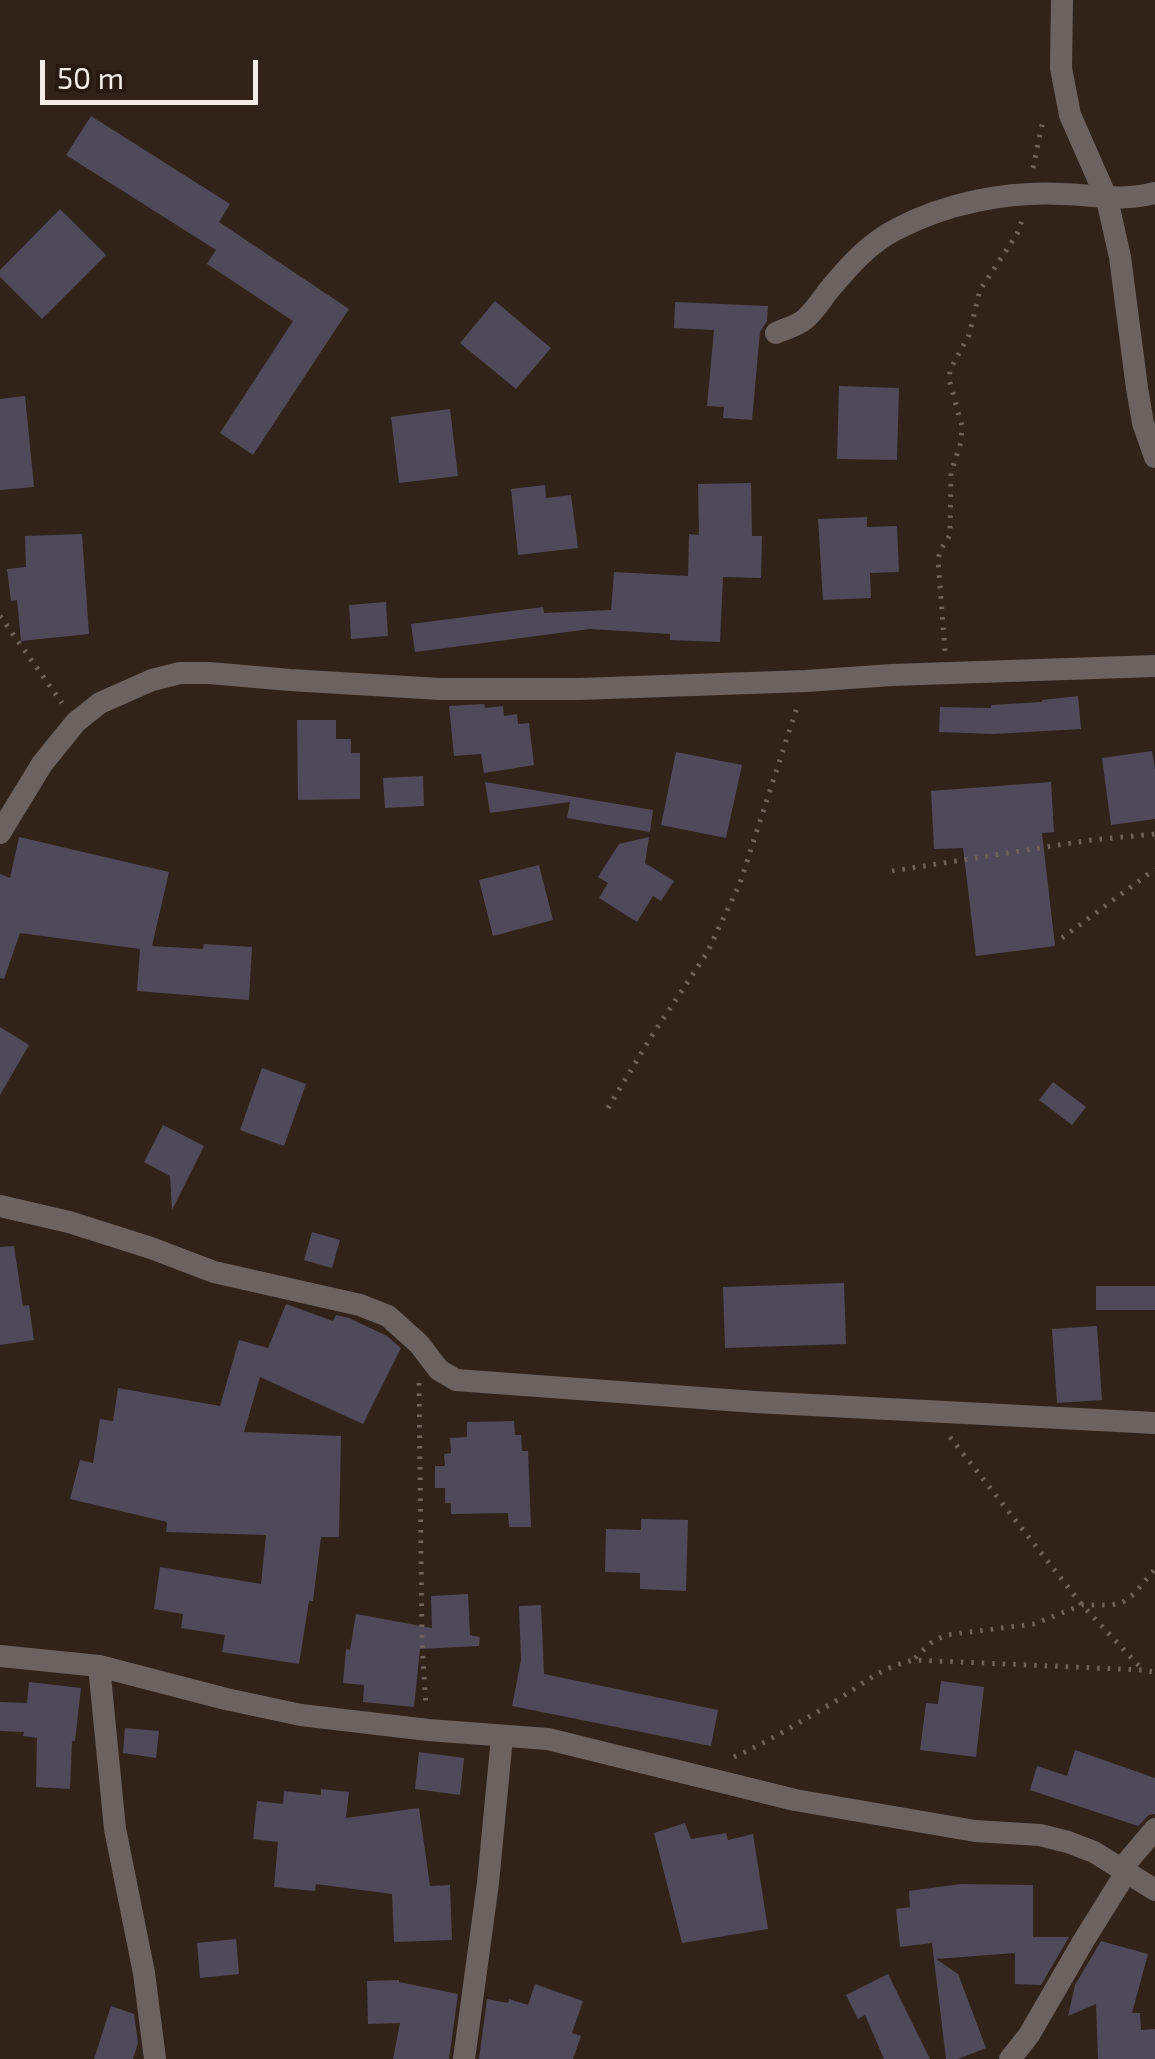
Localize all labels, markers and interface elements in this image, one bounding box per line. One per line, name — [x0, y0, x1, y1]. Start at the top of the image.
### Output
scale bar — [45, 40, 262, 102]
text: 50 m — [57, 59, 124, 95]

